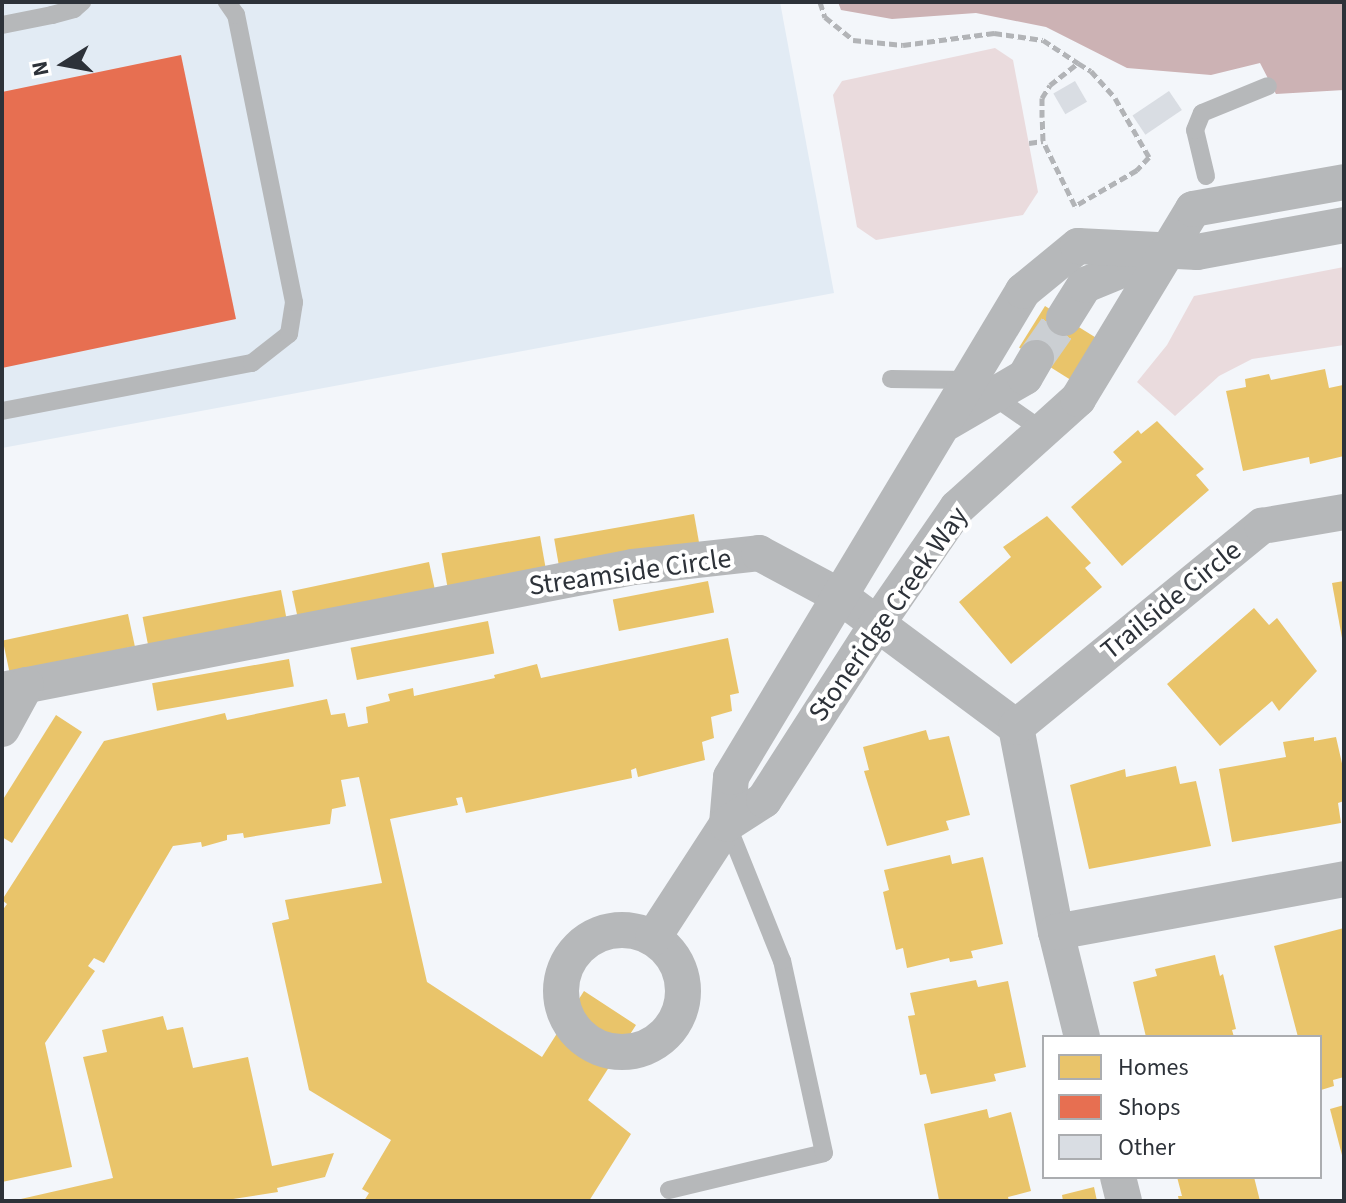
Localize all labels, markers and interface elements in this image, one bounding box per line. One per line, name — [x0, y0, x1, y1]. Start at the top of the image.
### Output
north arrow — [24, 24, 104, 104]
text: N — [23, 58, 58, 79]
street label: Stoneridge Creek Way — [801, 500, 975, 728]
street label: Trailside Circle — [1094, 533, 1248, 667]
street label: Streamside Circle — [527, 541, 733, 603]
legend — [1042, 1035, 1322, 1179]
text: Homes — [1118, 1050, 1189, 1085]
text: Shops — [1118, 1090, 1180, 1125]
text: Other — [1118, 1130, 1175, 1165]

